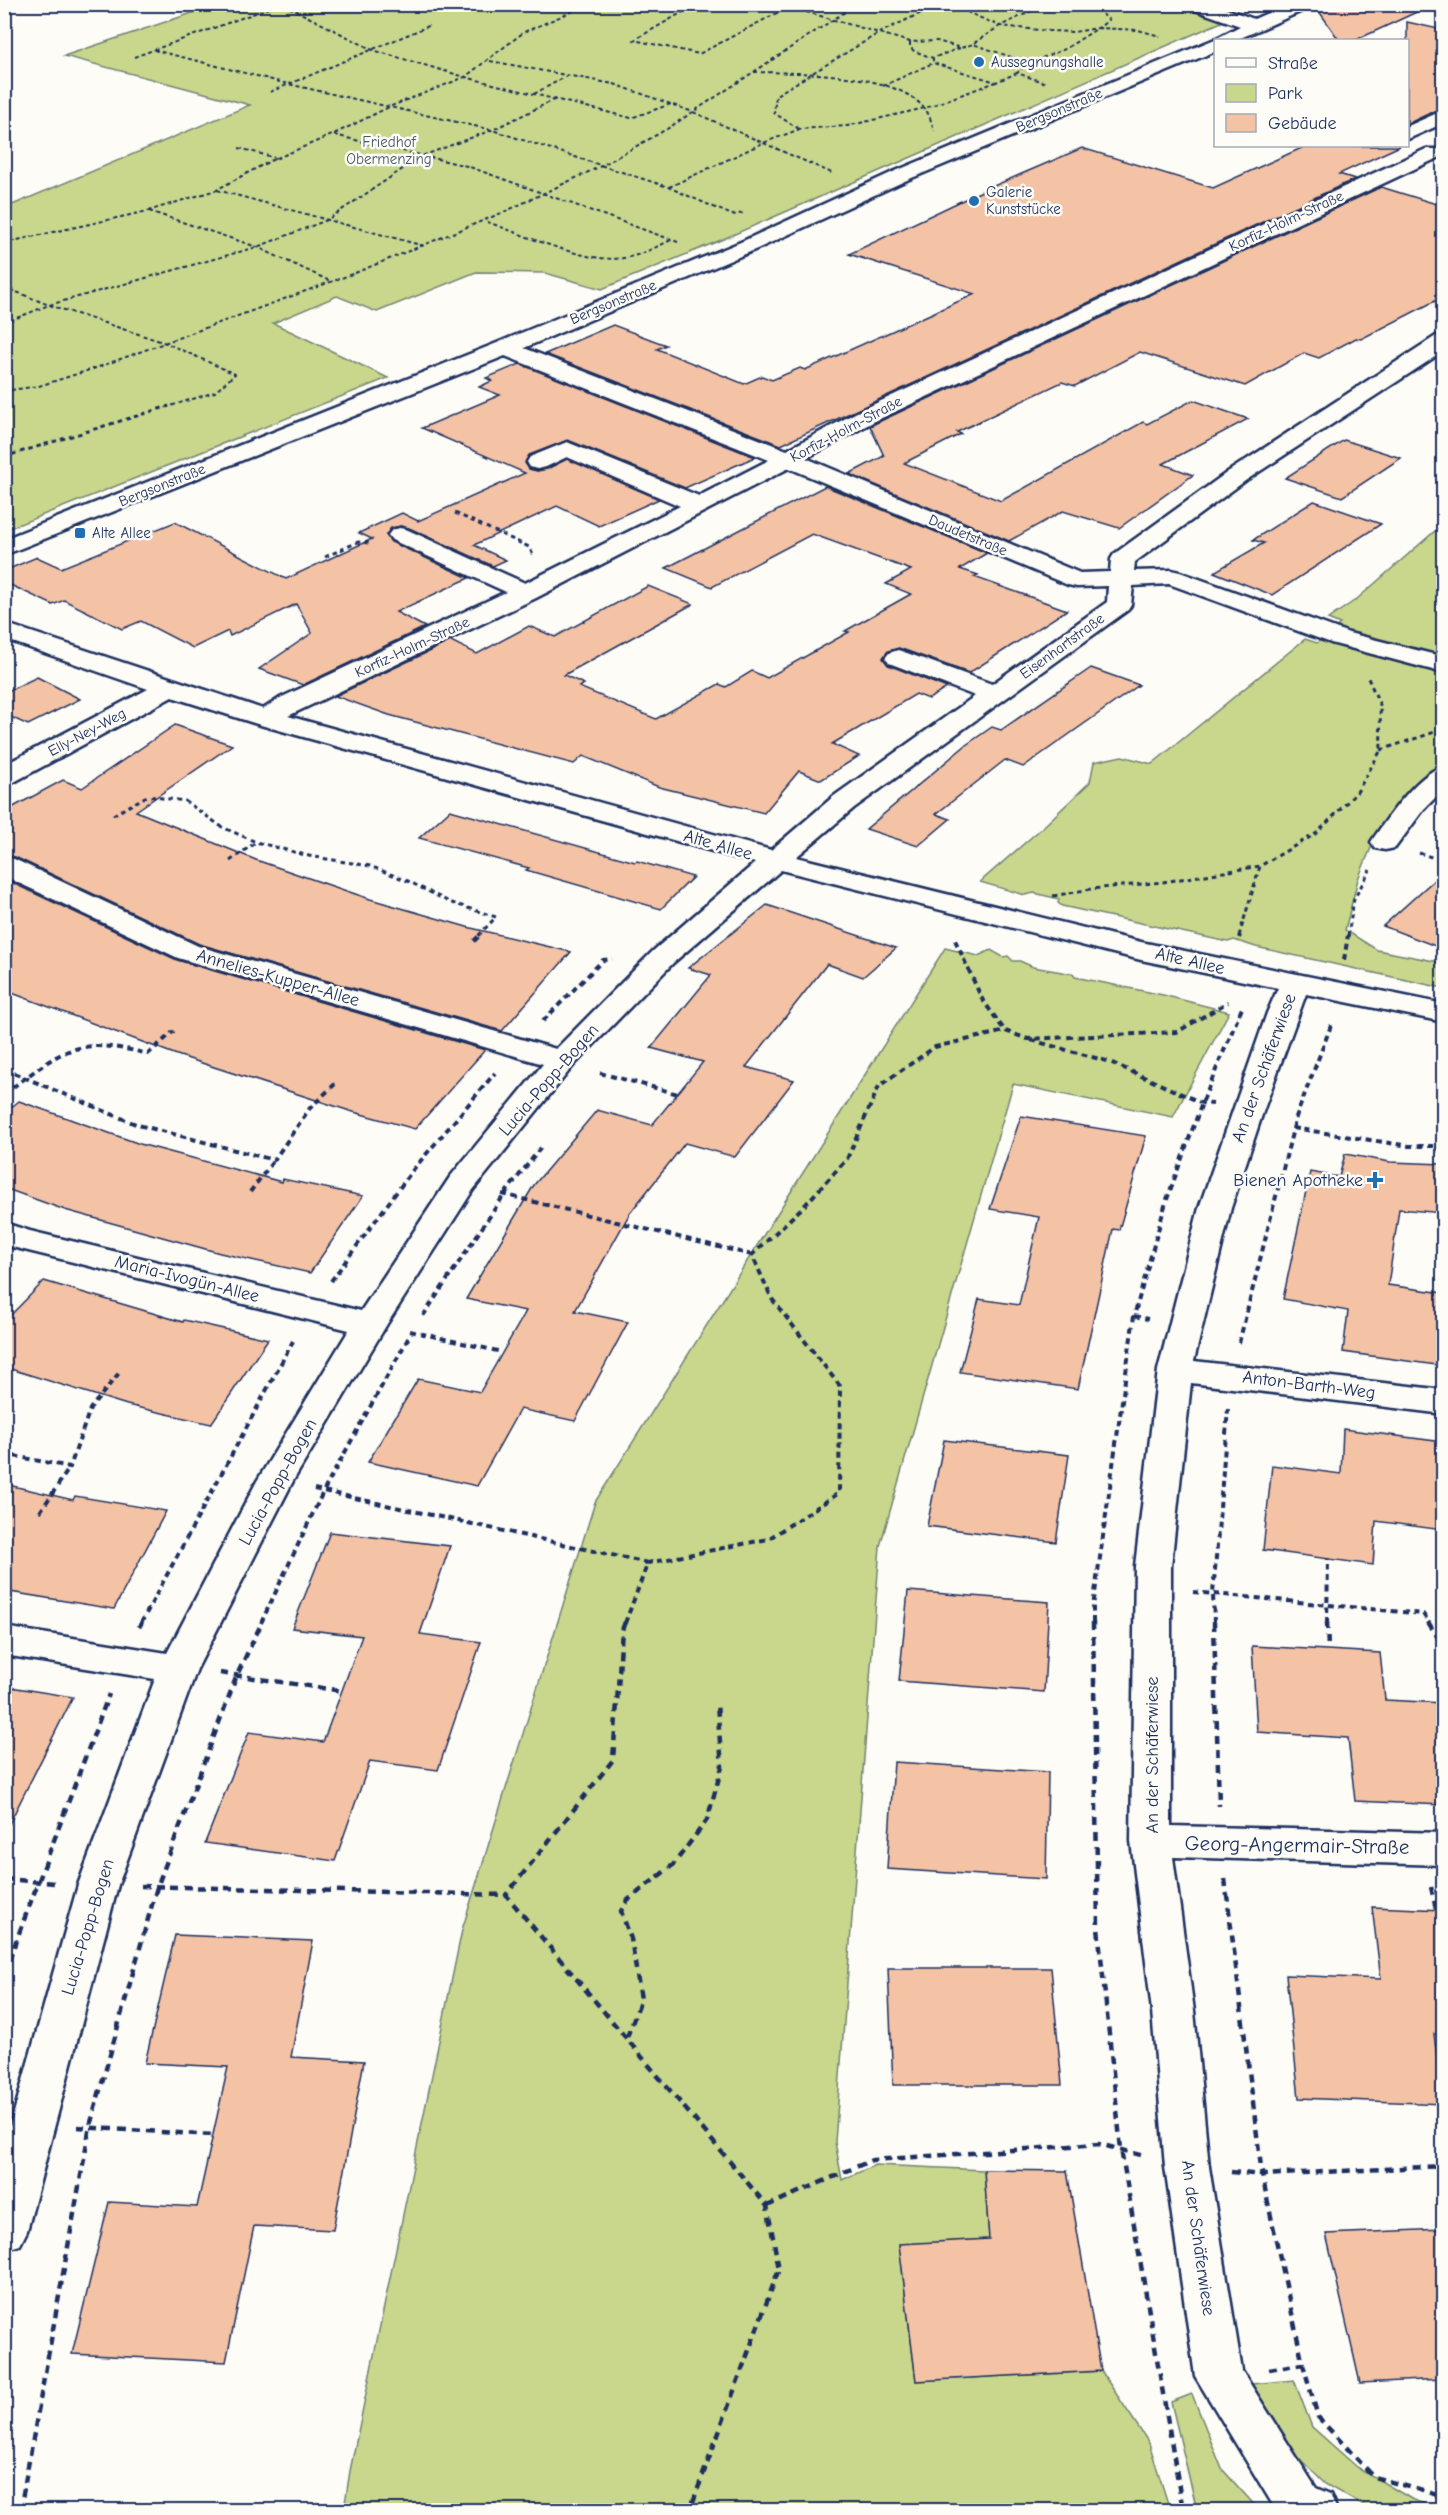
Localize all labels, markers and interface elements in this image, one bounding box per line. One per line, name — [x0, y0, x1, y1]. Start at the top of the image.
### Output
legend — [1214, 39, 1409, 147]
place label: Aussegnungshalle — [991, 53, 1104, 71]
text: Straße — [1268, 53, 1318, 74]
marker: Aussegnungshalle — [972, 55, 986, 69]
text: Park — [1268, 83, 1303, 104]
street label: Bergsonstraße — [1013, 84, 1105, 136]
text: Gebäude — [1268, 113, 1337, 134]
park label: Friedhof Obermenzing — [346, 133, 432, 168]
place label: Galerie Kunststücke — [986, 183, 1061, 218]
street label: Korfiz-Holm-Straße — [1226, 186, 1347, 255]
marker: Galerie Kunststücke — [967, 194, 981, 208]
street label: Bergsonstraße — [567, 276, 659, 328]
street label: Korfiz-Holm-Straße — [787, 392, 906, 466]
street label: Bergsonstraße — [116, 459, 208, 511]
street label: Daudetstraße — [926, 510, 1011, 560]
place label: Alte Allee — [92, 524, 151, 542]
marker: Alte Allee — [73, 526, 87, 540]
street label: Eisenhartstraße — [1016, 609, 1108, 683]
street label: Korfiz-Holm-Straße — [352, 612, 473, 681]
street label: Elly-Ney-Weg — [45, 704, 129, 760]
street label: Alte Allee — [681, 825, 755, 865]
street label: Alte Allee — [1153, 943, 1227, 979]
street label: Annelies-Kupper-Allee — [194, 945, 362, 1011]
street label: An der Schäferwiese — [1227, 991, 1301, 1145]
street label: Lucia-Popp-Bogen — [495, 1020, 603, 1140]
place label: Bienen Apotheke — [1233, 1170, 1363, 1191]
marker: Bienen Apotheke — [1368, 1173, 1382, 1187]
street label: Maria-Ivogün-Allee — [113, 1251, 261, 1307]
street label: Anton-Barth-Weg — [1241, 1366, 1377, 1404]
street label: Lucia-Popp-Bogen — [234, 1415, 322, 1549]
street label: An der Schäferwiese — [1142, 1677, 1163, 1833]
street label: Georg-Angermair-Straße — [1184, 1831, 1410, 1859]
street label: Lucia-Popp-Bogen — [57, 1856, 119, 1998]
street label: An der Schäferwiese — [1177, 2159, 1219, 2317]

